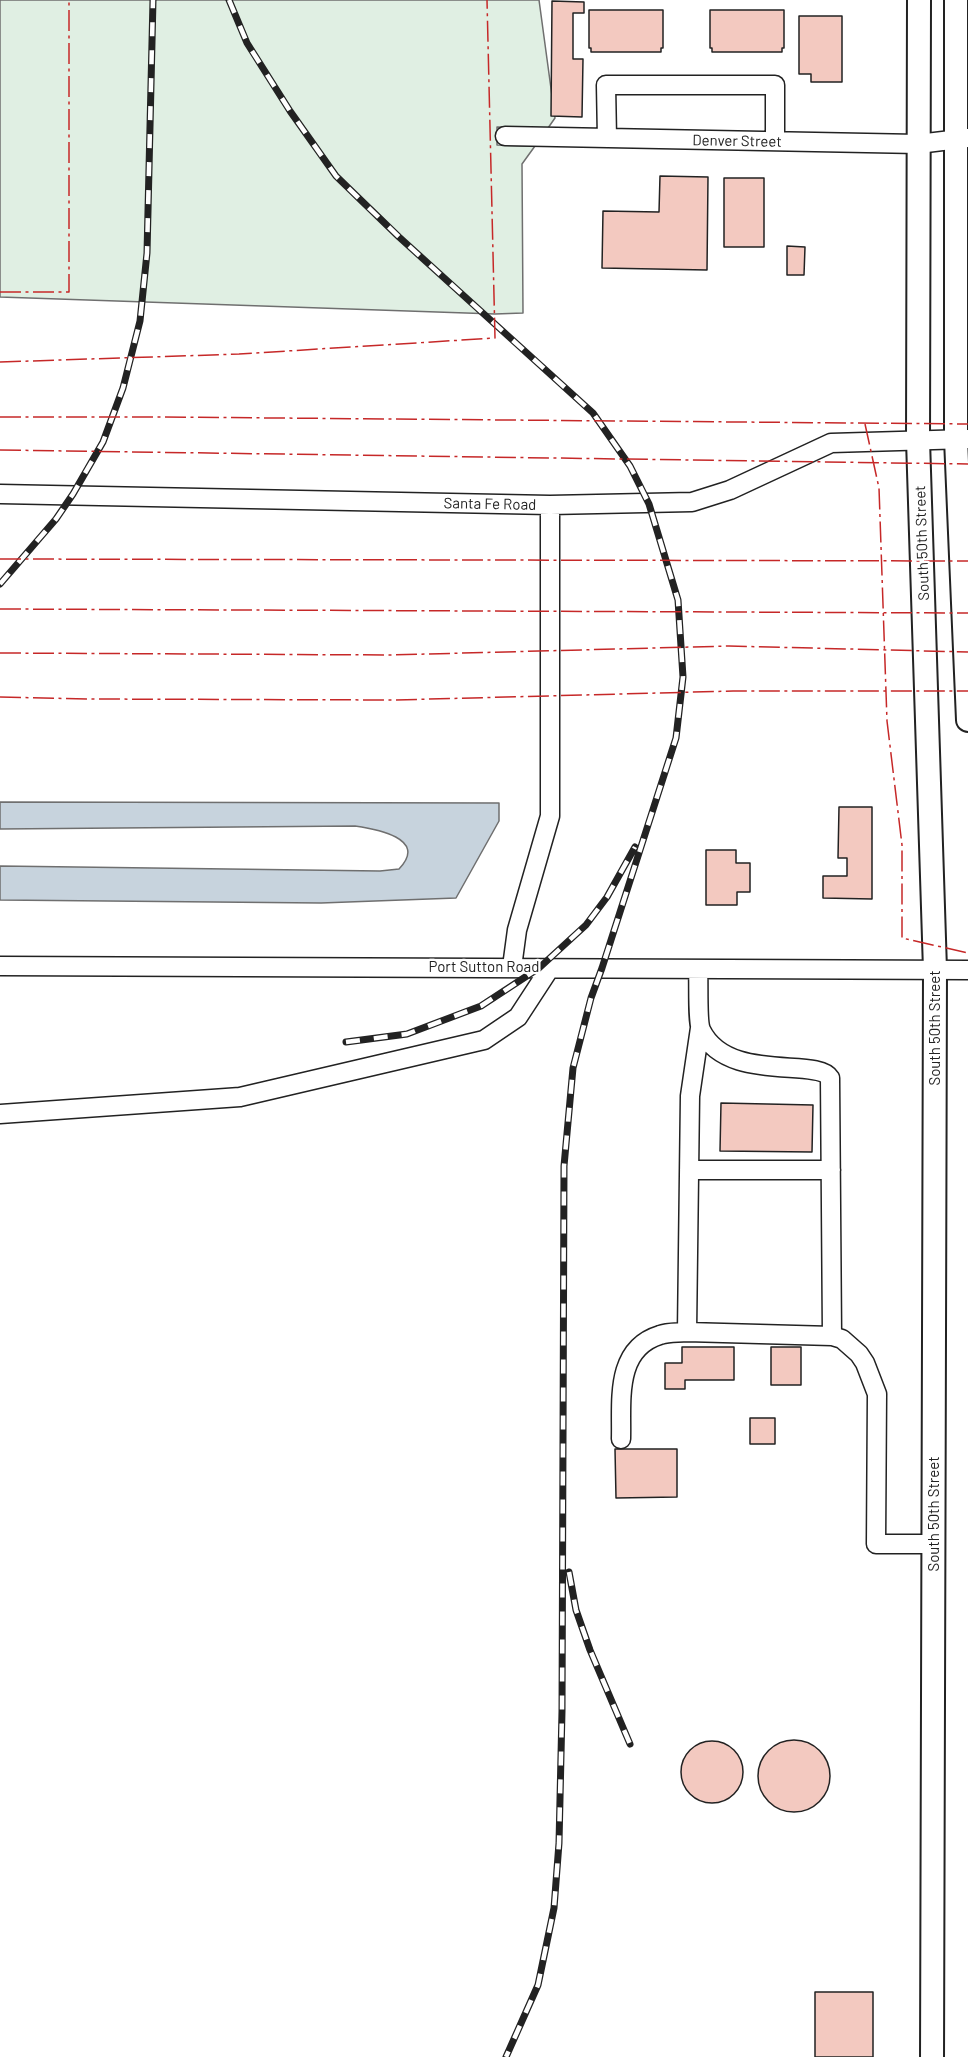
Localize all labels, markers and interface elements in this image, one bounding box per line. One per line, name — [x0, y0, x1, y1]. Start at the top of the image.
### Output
street label: Denver Street — [692, 131, 782, 151]
street label: South 50th Street — [911, 485, 933, 601]
street label: Santa Fe Road — [444, 494, 536, 514]
street label: Port Sutton Road — [429, 958, 539, 976]
street label: South 50th Street — [926, 970, 944, 1086]
street label: South 50th Street — [925, 1456, 943, 1572]

